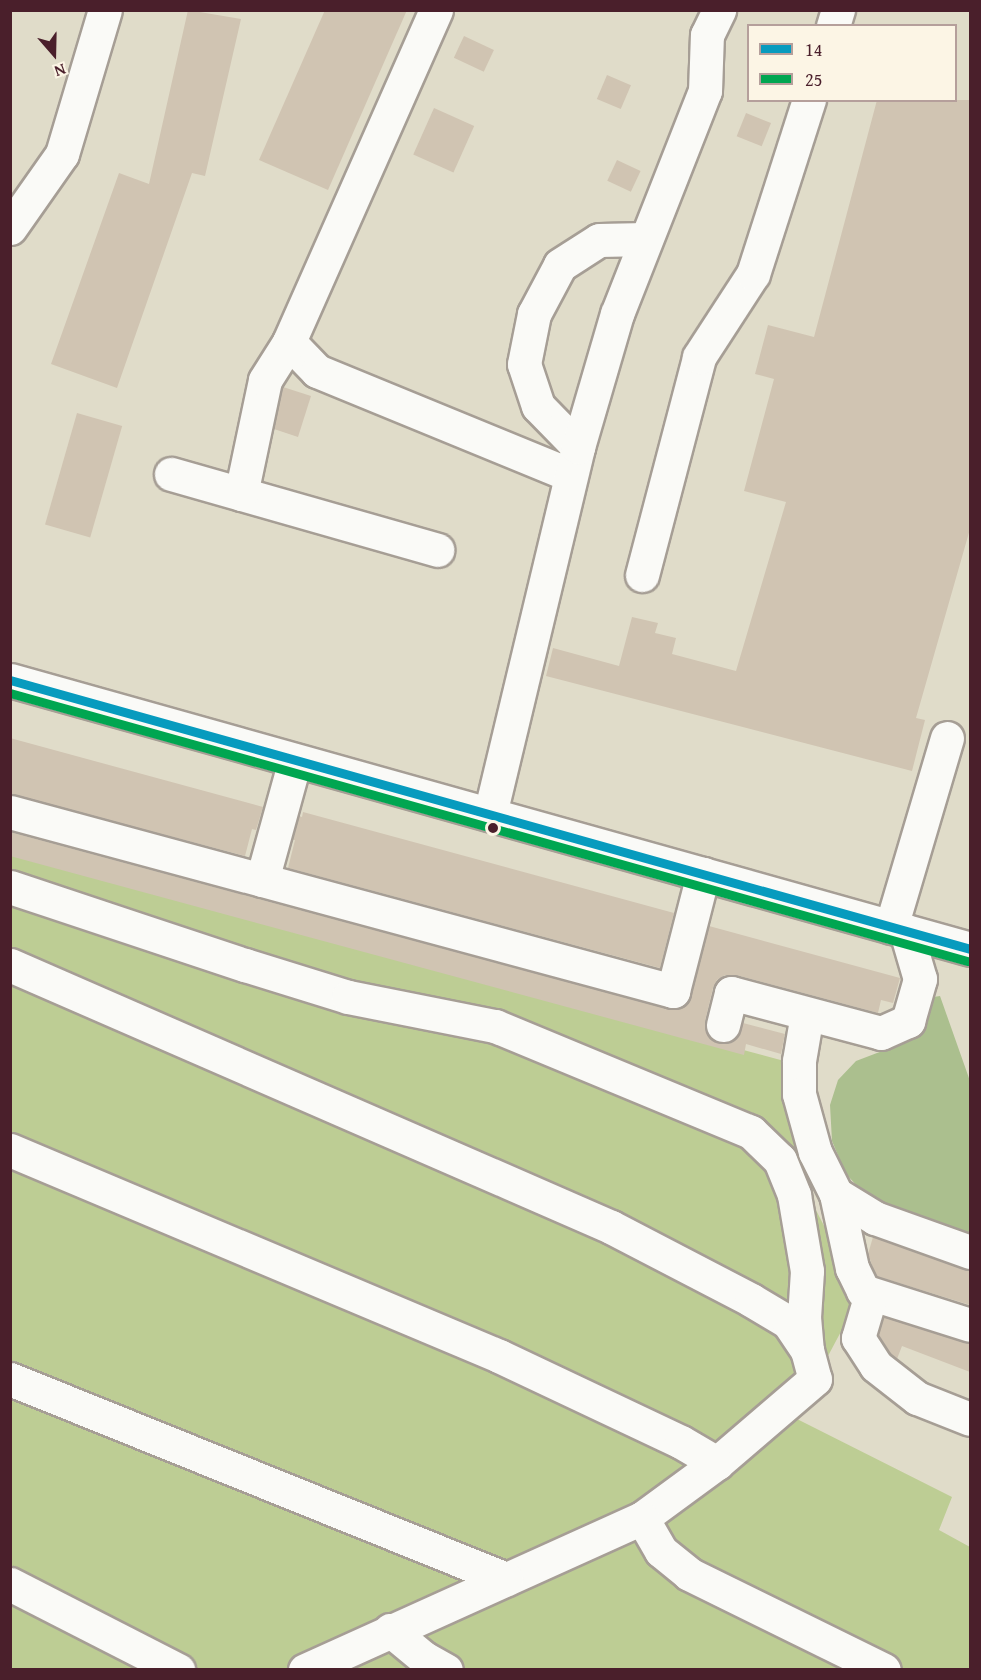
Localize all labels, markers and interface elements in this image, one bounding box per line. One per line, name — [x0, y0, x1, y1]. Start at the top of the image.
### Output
north arrow — [24, 24, 84, 84]
legend — [747, 24, 957, 102]
text: 14 — [805, 36, 822, 63]
text: N — [51, 58, 69, 84]
text: 25 — [805, 66, 822, 93]
unlabelled marker — [487, 822, 499, 834]

